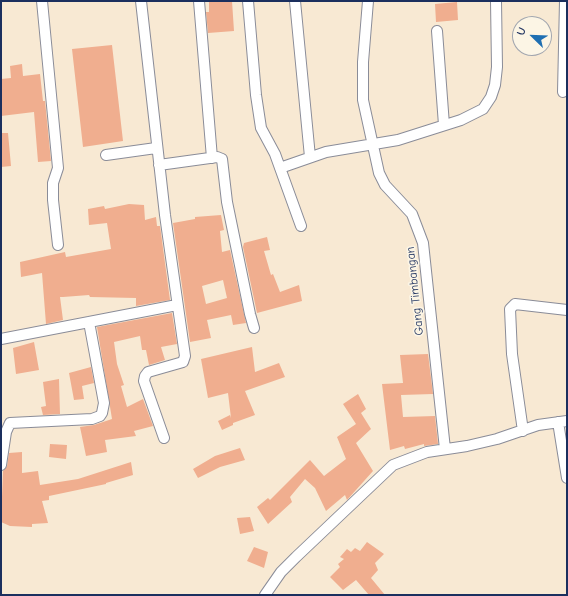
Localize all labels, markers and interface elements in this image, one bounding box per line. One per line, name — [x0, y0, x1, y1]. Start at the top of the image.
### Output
north arrow — [512, 16, 552, 56]
text: U — [514, 26, 529, 37]
street label: Gang Timbangan — [403, 246, 427, 336]

